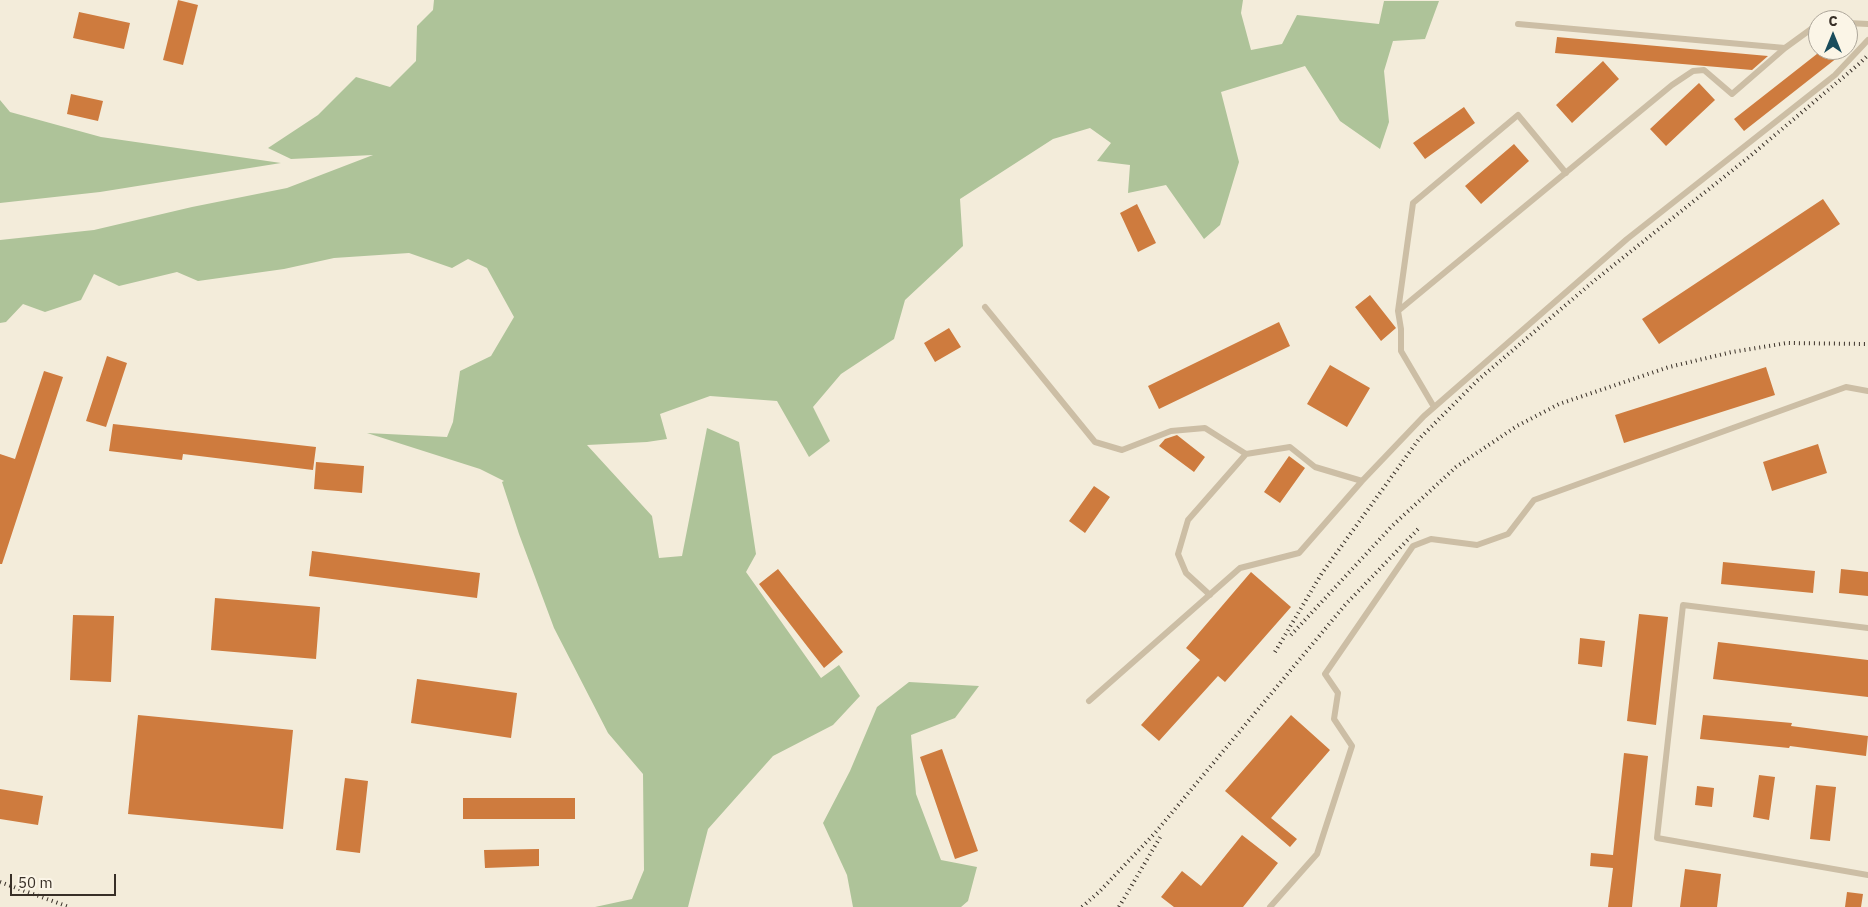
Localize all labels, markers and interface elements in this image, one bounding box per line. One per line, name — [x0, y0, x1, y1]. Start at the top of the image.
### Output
north arrow — [1808, 10, 1858, 60]
text: С — [1828, 12, 1838, 30]
scale bar — [12, 864, 119, 896]
text: 50 m — [18, 873, 53, 892]

